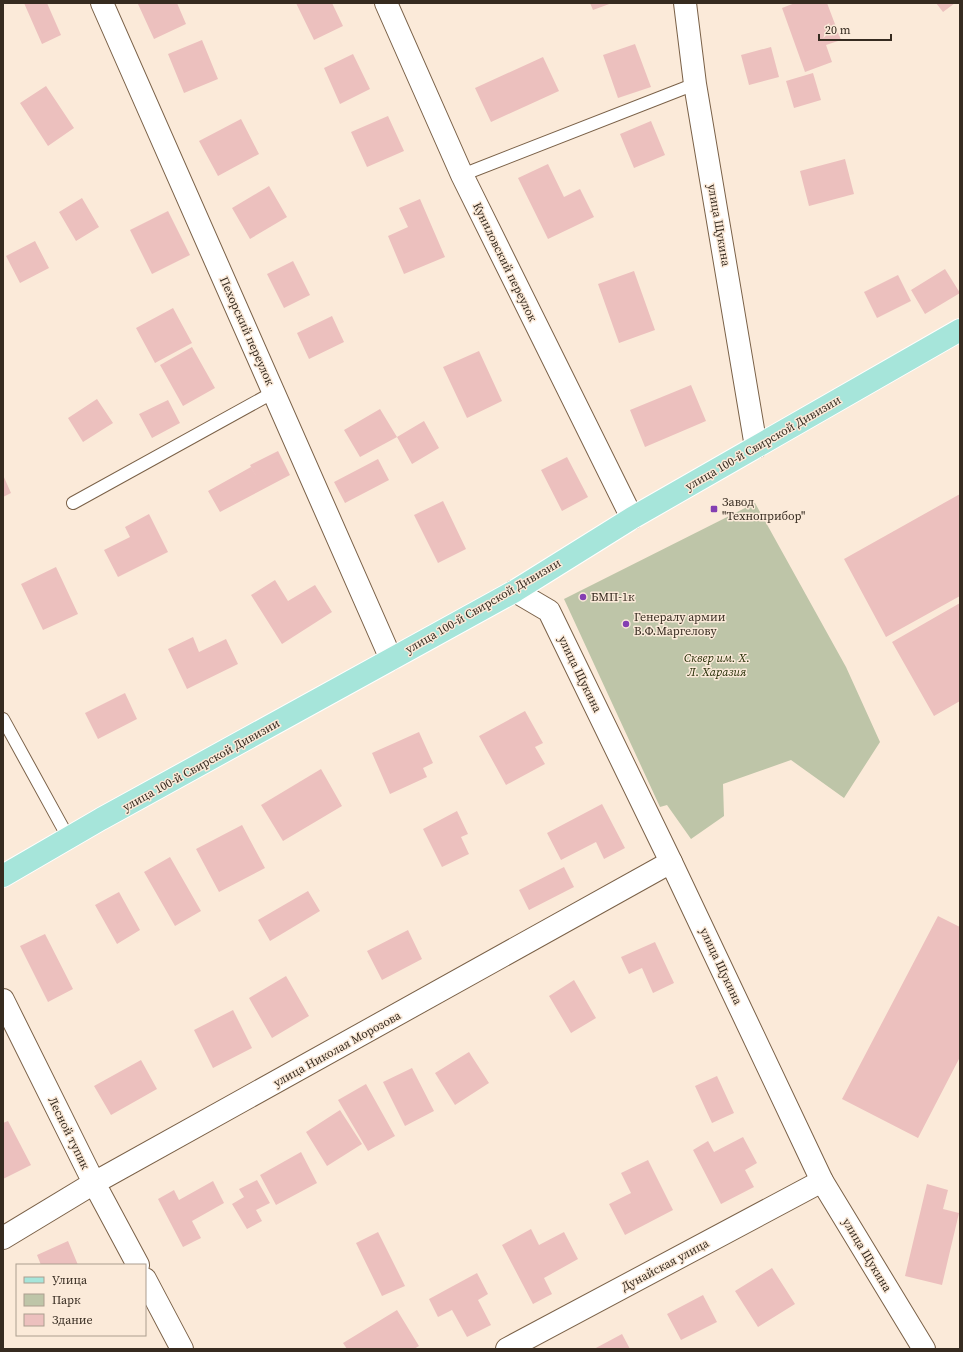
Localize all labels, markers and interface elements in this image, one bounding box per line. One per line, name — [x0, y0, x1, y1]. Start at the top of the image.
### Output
scale bar — [819, 16, 891, 42]
text: 20 m — [825, 22, 851, 38]
street label: улица Щукина — [704, 183, 734, 268]
street label: Куниловский переулок — [469, 200, 541, 325]
street label: Пехорский переулок — [216, 274, 278, 388]
street label: улица 100-й Свирской Дивизии — [682, 392, 844, 494]
place label: Завод "Техноприбор" — [722, 494, 805, 524]
marker: Завод "Техноприбор" — [709, 504, 719, 514]
street label: улица 100-й Свирской Дивизии — [402, 555, 564, 657]
place label: БМП-1к — [591, 589, 635, 605]
marker: БМП-1к — [578, 592, 588, 602]
place label: Генералу армии В.Ф.Маргелову — [634, 609, 726, 639]
marker: Генералу армии В.Ф.Маргелову — [621, 619, 631, 629]
street label: улица Щукина — [555, 633, 606, 716]
park label: Сквер им. Х. Л. Харазия — [684, 650, 750, 680]
street label: улица 100-й Свирской Дивизии — [120, 715, 283, 815]
street label: улица Щукина — [696, 925, 746, 1008]
street label: улица Николая Морозова — [270, 1007, 404, 1091]
street label: Лесной тупик — [44, 1094, 94, 1172]
street label: улица Щукина — [839, 1215, 896, 1296]
street label: Дунайская улица — [618, 1235, 712, 1295]
legend — [16, 1264, 146, 1336]
text: Улица — [52, 1272, 88, 1288]
text: Парк — [52, 1292, 81, 1308]
text: Здание — [52, 1312, 93, 1328]

